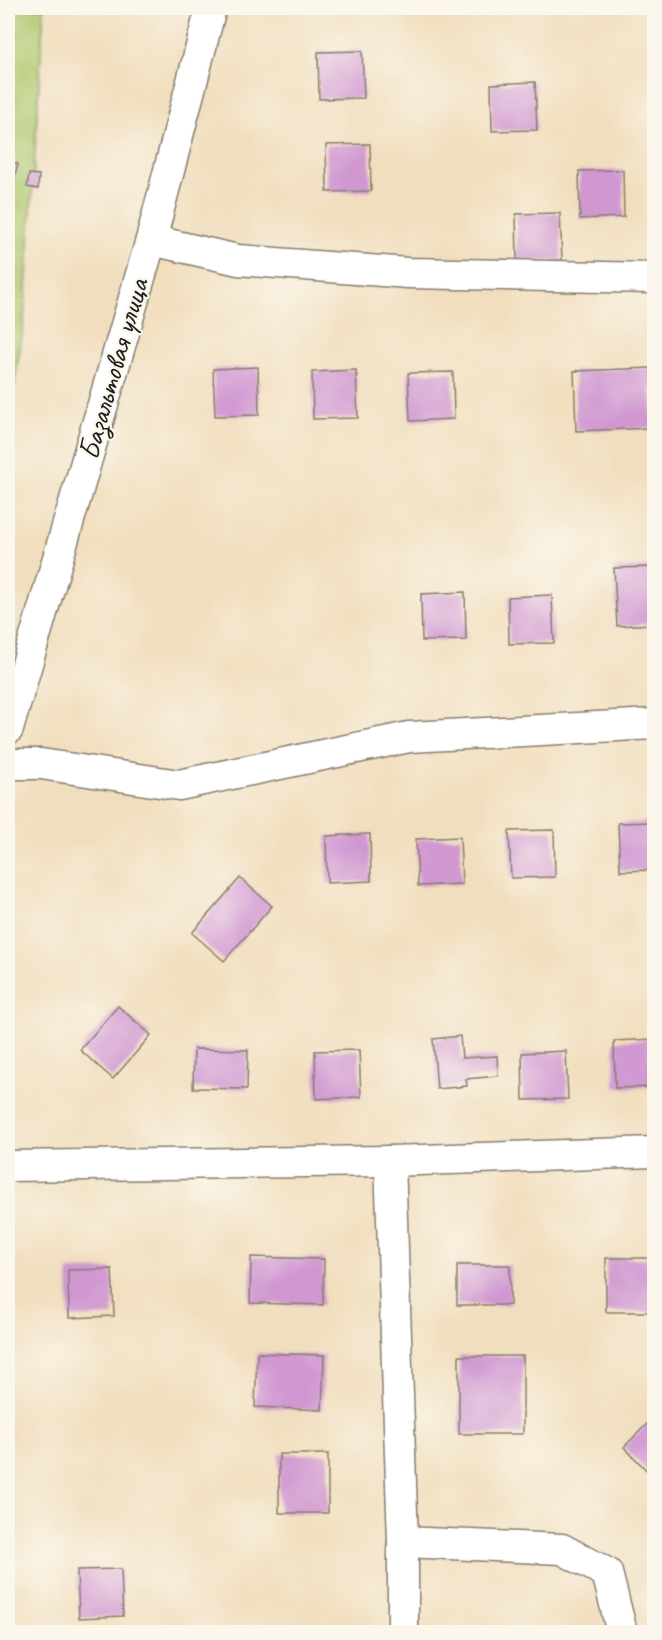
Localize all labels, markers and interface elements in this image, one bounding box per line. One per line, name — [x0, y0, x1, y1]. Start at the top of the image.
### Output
street label: Базальтовая улица — [69, 272, 157, 464]

